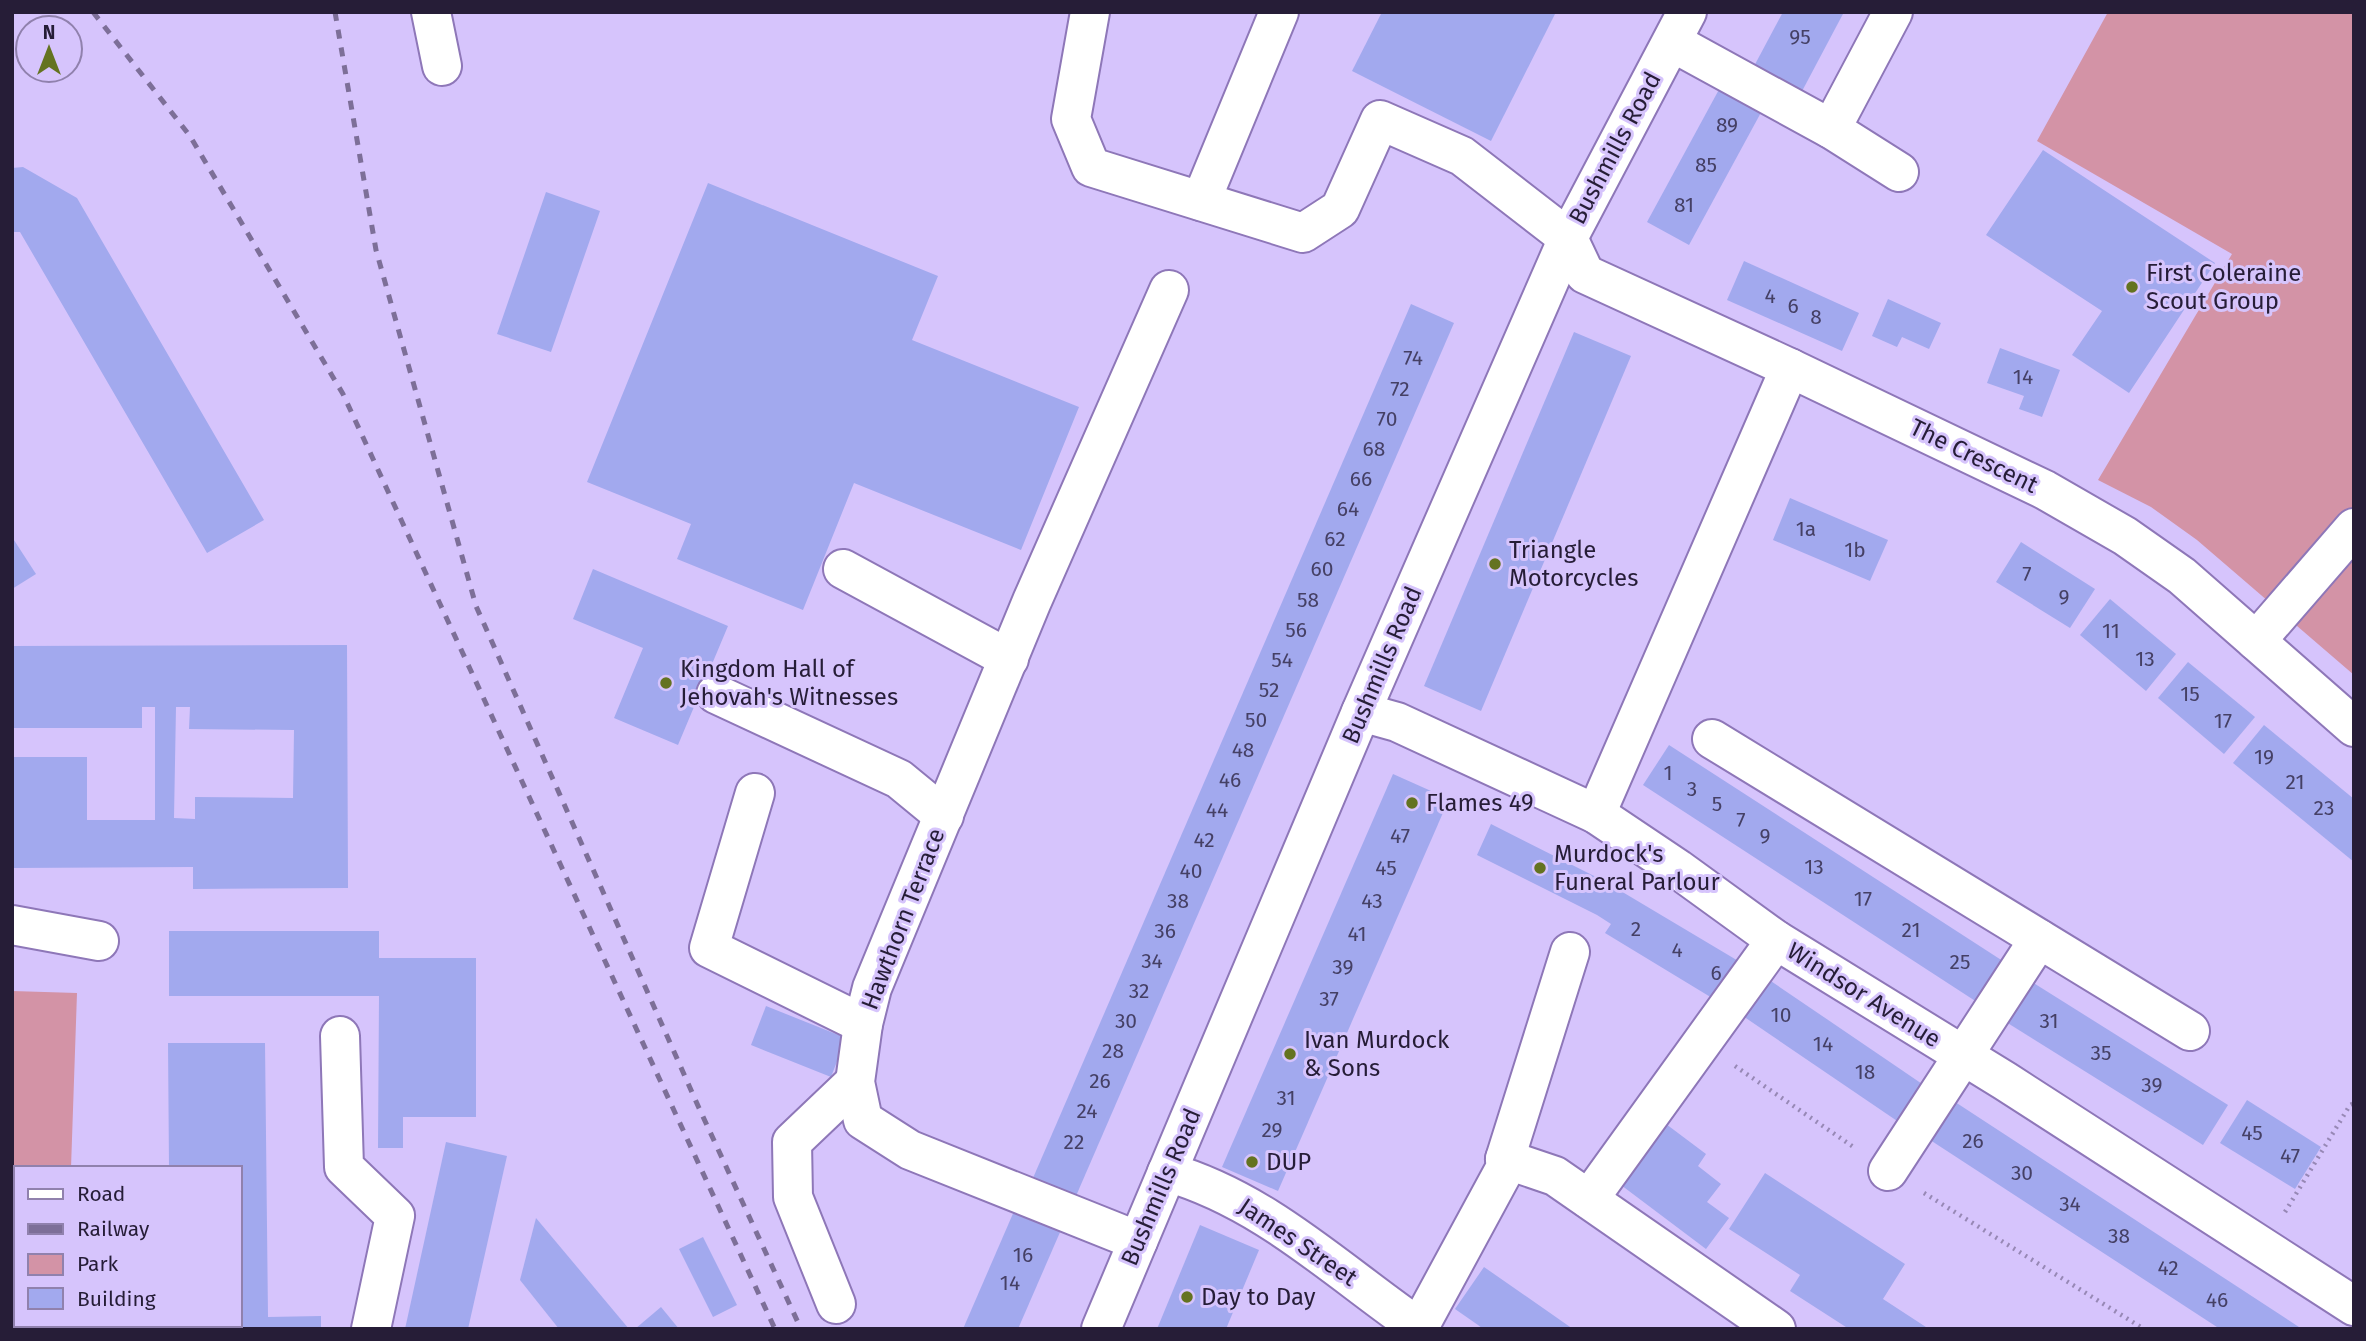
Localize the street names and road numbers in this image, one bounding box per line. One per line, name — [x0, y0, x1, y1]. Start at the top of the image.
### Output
street label: Bushmills Road — [1563, 67, 1667, 229]
street label: The Crescent — [1906, 413, 2043, 499]
street label: Bushmills Road — [1336, 582, 1428, 748]
street label: Hawthorn Terrace — [856, 824, 950, 1014]
street label: Windsor Avenue — [1782, 937, 1946, 1053]
street label: Bushmills Road — [1115, 1104, 1207, 1270]
street label: James Street — [1233, 1192, 1363, 1292]

